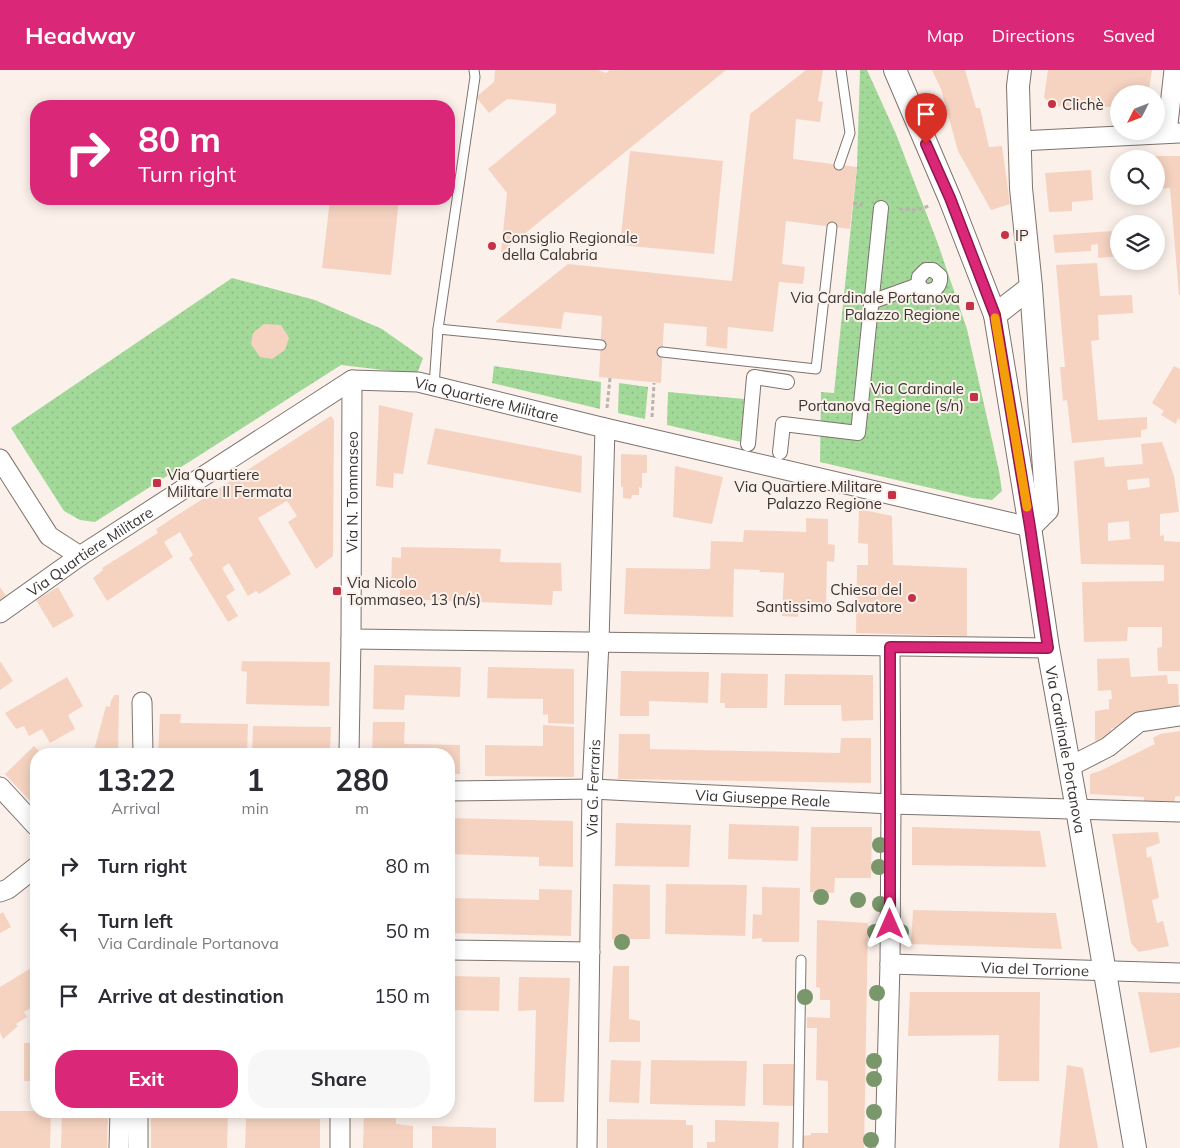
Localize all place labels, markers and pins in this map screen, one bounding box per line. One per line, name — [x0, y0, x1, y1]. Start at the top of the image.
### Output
pin — [905, 93, 947, 144]
place label: Clichè — [1062, 95, 1104, 114]
marker: Clichè — [1046, 98, 1058, 110]
place label: IP — [1015, 226, 1029, 245]
place label: Consiglio Regionale della Calabria — [502, 228, 638, 264]
marker: IP — [999, 229, 1011, 241]
marker: Consiglio Regionale della Calabria — [486, 240, 498, 252]
place label: Via Cardinale Portanova Palazzo Regione — [791, 288, 960, 324]
marker: Via Cardinale Portanova Palazzo Regione — [964, 300, 976, 312]
place label: Via Cardinale Portanova Regione (s/n) — [798, 379, 964, 415]
marker: Via Cardinale Portanova Regione (s/n) — [968, 391, 980, 403]
place label: Via Quartiere Militare II Fermata — [167, 465, 292, 501]
marker: Via Quartiere Militare II Fermata — [151, 477, 163, 489]
place label: Via Quartiere Militare Palazzo Regione — [734, 477, 882, 513]
marker: Via Quartiere Militare Palazzo Regione — [886, 489, 898, 501]
place label: Via Nicolo Tommaseo, 13 (n/s) — [347, 573, 481, 609]
place label: Chiesa del Santissimo Salvatore — [756, 580, 902, 616]
marker: Via Nicolo Tommaseo, 13 (n/s) — [331, 585, 343, 597]
marker: Chiesa del Santissimo Salvatore — [906, 592, 918, 604]

